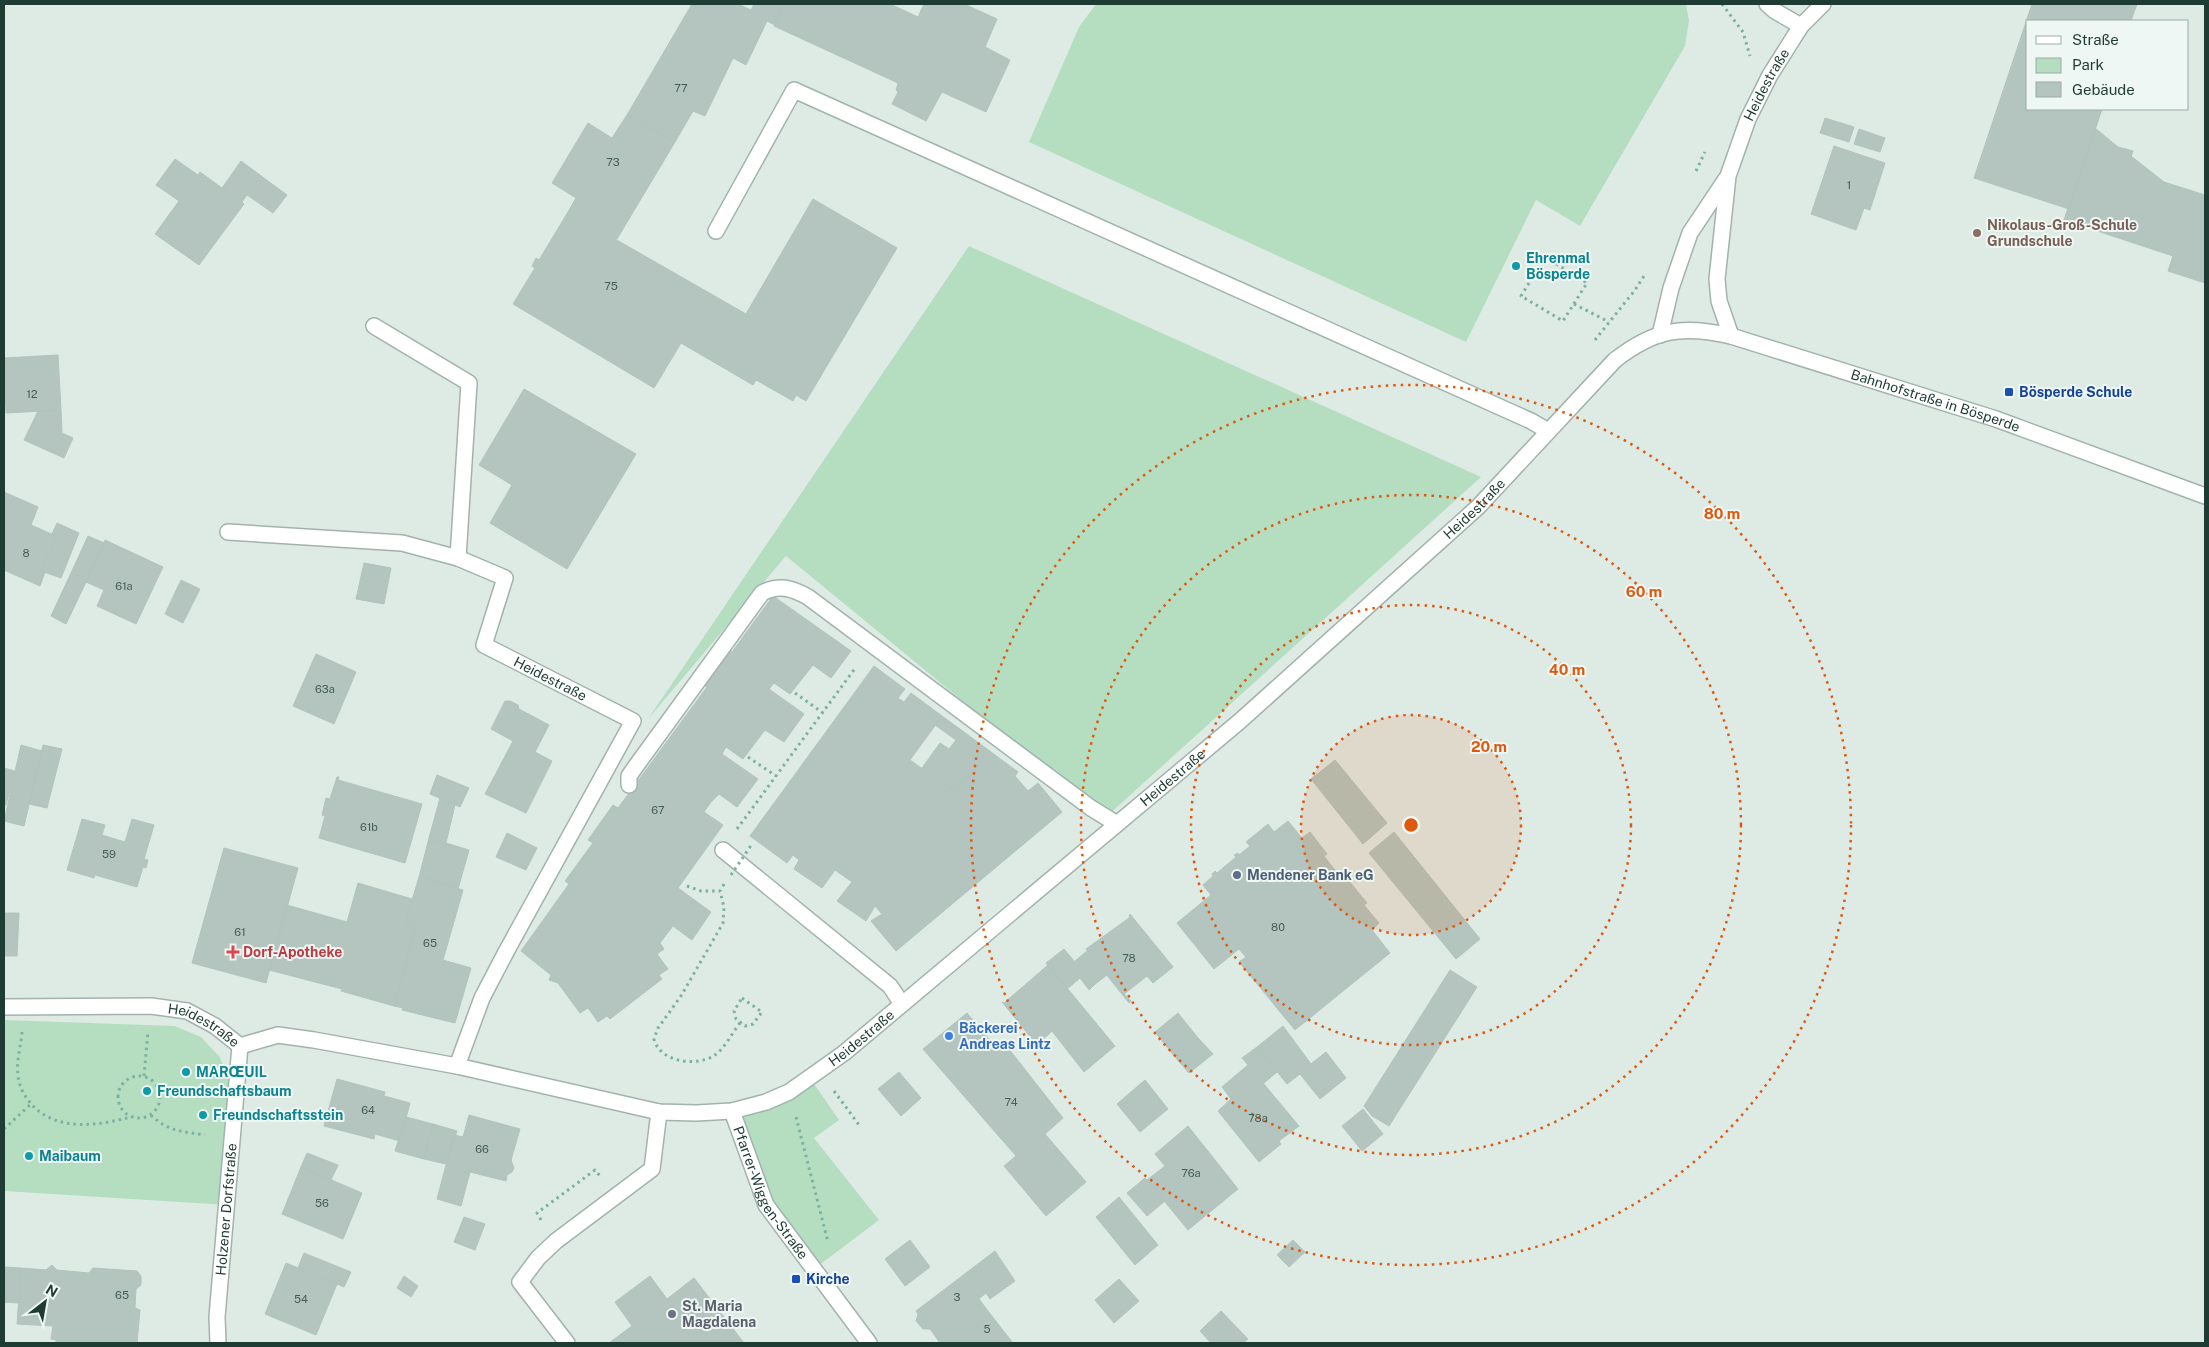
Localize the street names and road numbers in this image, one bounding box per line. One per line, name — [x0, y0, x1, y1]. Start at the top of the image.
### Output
street label: Heidestraße — [1740, 46, 1793, 123]
street label: Bahnhofstraße in Bösperde — [1849, 366, 2022, 435]
street label: Heidestraße — [1440, 475, 1508, 542]
street label: Heidestraße — [511, 654, 590, 704]
street label: Heidestraße — [1137, 746, 1208, 809]
street label: Heidestraße — [167, 1000, 243, 1050]
street label: Heidestraße — [825, 1007, 897, 1069]
street label: Pfarrer-Wiggen-Straße — [730, 1124, 812, 1262]
street label: Holzener Dorfstraße — [213, 1143, 240, 1276]

